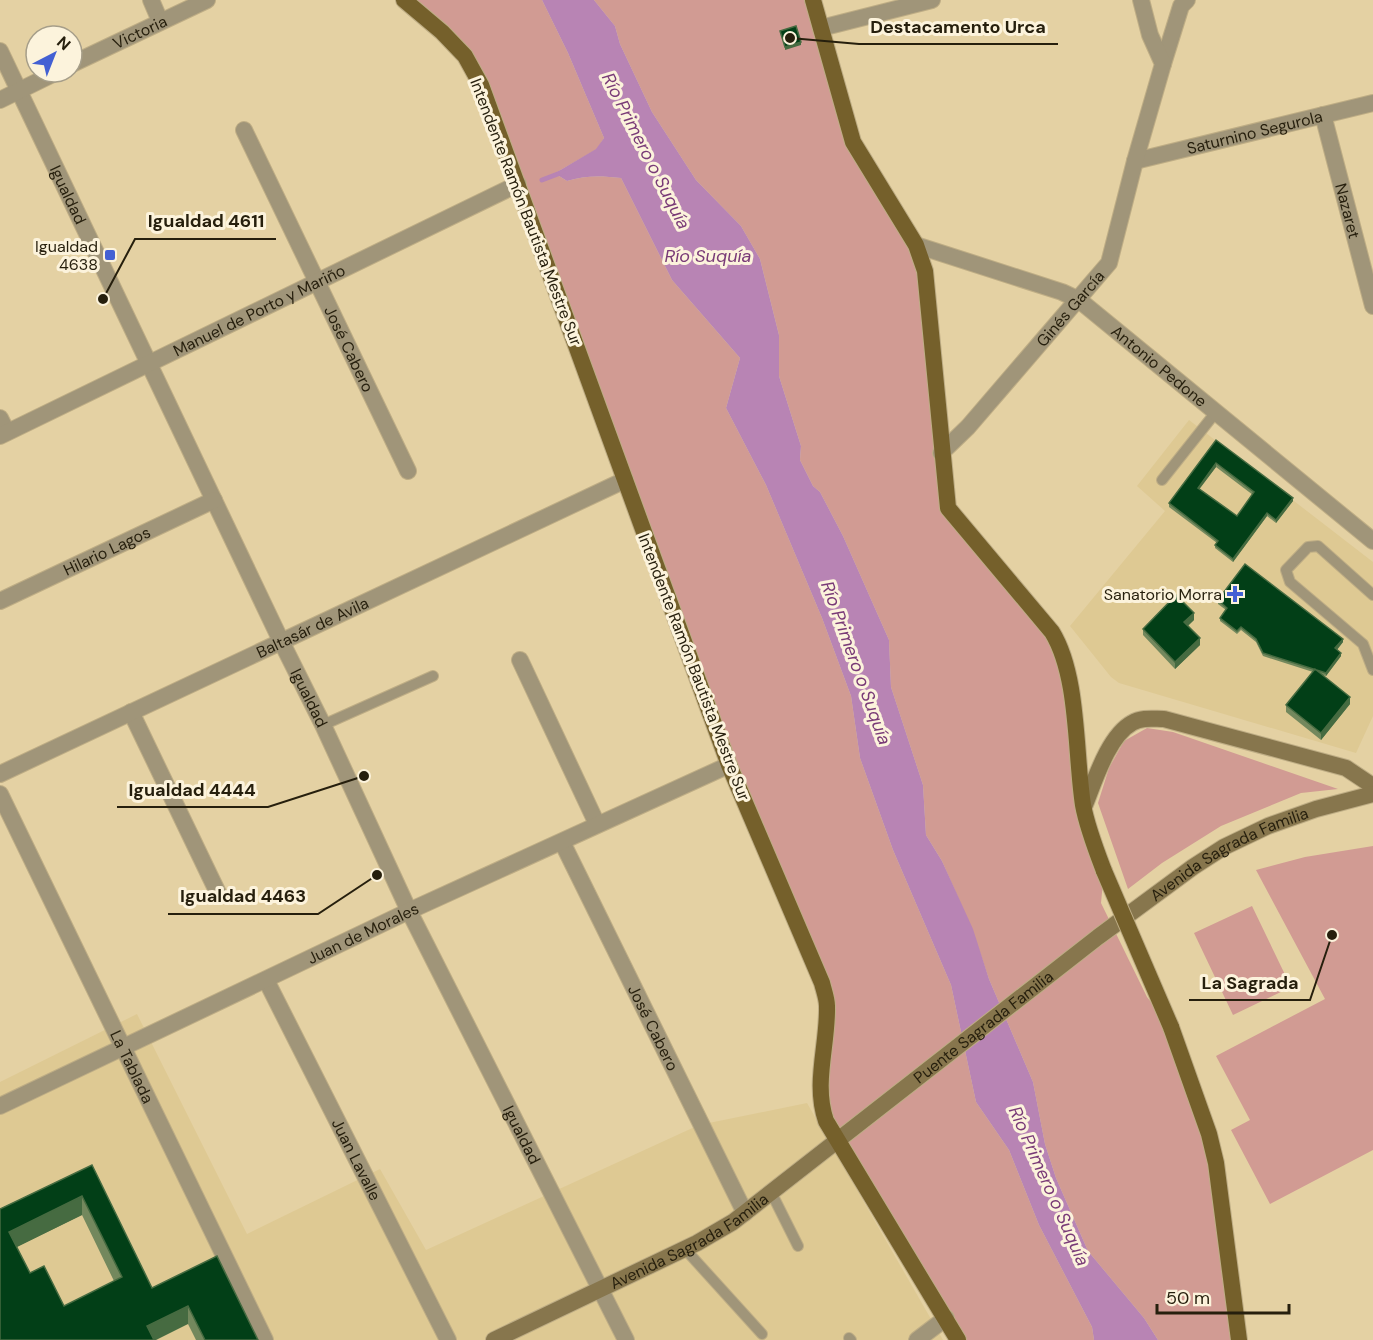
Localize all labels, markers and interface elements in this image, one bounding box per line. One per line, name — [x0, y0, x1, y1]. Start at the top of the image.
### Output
callout: Destacamento Urca — [859, 8, 1058, 44]
street label: Victoria — [109, 10, 170, 54]
text: Destacamento Urca — [870, 15, 1046, 39]
north arrow — [24, 24, 84, 84]
text: N — [52, 32, 75, 55]
water label: Río Primero o Suquía — [596, 69, 696, 233]
street label: Intendente Ramón Bautista Mestre Sur — [465, 75, 587, 349]
street label: Saturnino Segurola — [1185, 105, 1325, 159]
street label: Igualdad — [45, 162, 91, 227]
street label: Nazaret — [1331, 181, 1365, 241]
callout: Igualdad 4611 — [135, 203, 276, 239]
text: Igualdad 4611 — [148, 209, 264, 233]
place label: Igualdad 4638 — [35, 236, 98, 275]
water label: Río Suquía — [665, 244, 752, 268]
marker: Igualdad 4638 — [103, 248, 117, 262]
street label: Manuel de Porto y Mariño — [170, 259, 348, 361]
street label: Ginés García — [1031, 266, 1109, 351]
street label: José Cabero — [320, 302, 379, 396]
street label: Antonio Pedone — [1107, 320, 1212, 411]
street label: Hilario Lagos — [60, 521, 154, 580]
street label: Intendente Ramón Bautista Mestre Sur — [633, 530, 755, 804]
water label: Río Primero o Suquía — [815, 578, 897, 748]
place label: Sanatorio Morra — [1104, 584, 1222, 605]
marker: Sanatorio Morra — [1226, 585, 1244, 603]
street label: Baltasár de Avila — [253, 592, 372, 663]
street label: Igualdad — [286, 665, 333, 731]
callout: Igualdad 4444 — [117, 771, 268, 807]
text: Igualdad 4444 — [128, 778, 256, 802]
street label: Avenida Sagrada Familia — [1146, 802, 1311, 906]
callout: Igualdad 4463 — [168, 878, 318, 914]
text: Igualdad 4463 — [180, 884, 306, 908]
street label: Juan de Morales — [304, 898, 422, 969]
callout: La Sagrada — [1189, 964, 1310, 1000]
street label: Puente Sagrada Familia — [909, 966, 1057, 1088]
text: La Sagrada — [1201, 971, 1299, 995]
street label: José Cabero — [623, 981, 684, 1074]
street label: La Tablada — [106, 1026, 159, 1107]
street label: Igualdad — [499, 1102, 546, 1168]
water label: Río Primero o Suquía — [1003, 1102, 1095, 1270]
street label: Juan Lavalle — [327, 1115, 386, 1204]
street label: Avenida Sagrada Familia — [606, 1188, 772, 1294]
scale bar — [1157, 1277, 1289, 1315]
text: 50 m — [1166, 1286, 1210, 1310]

